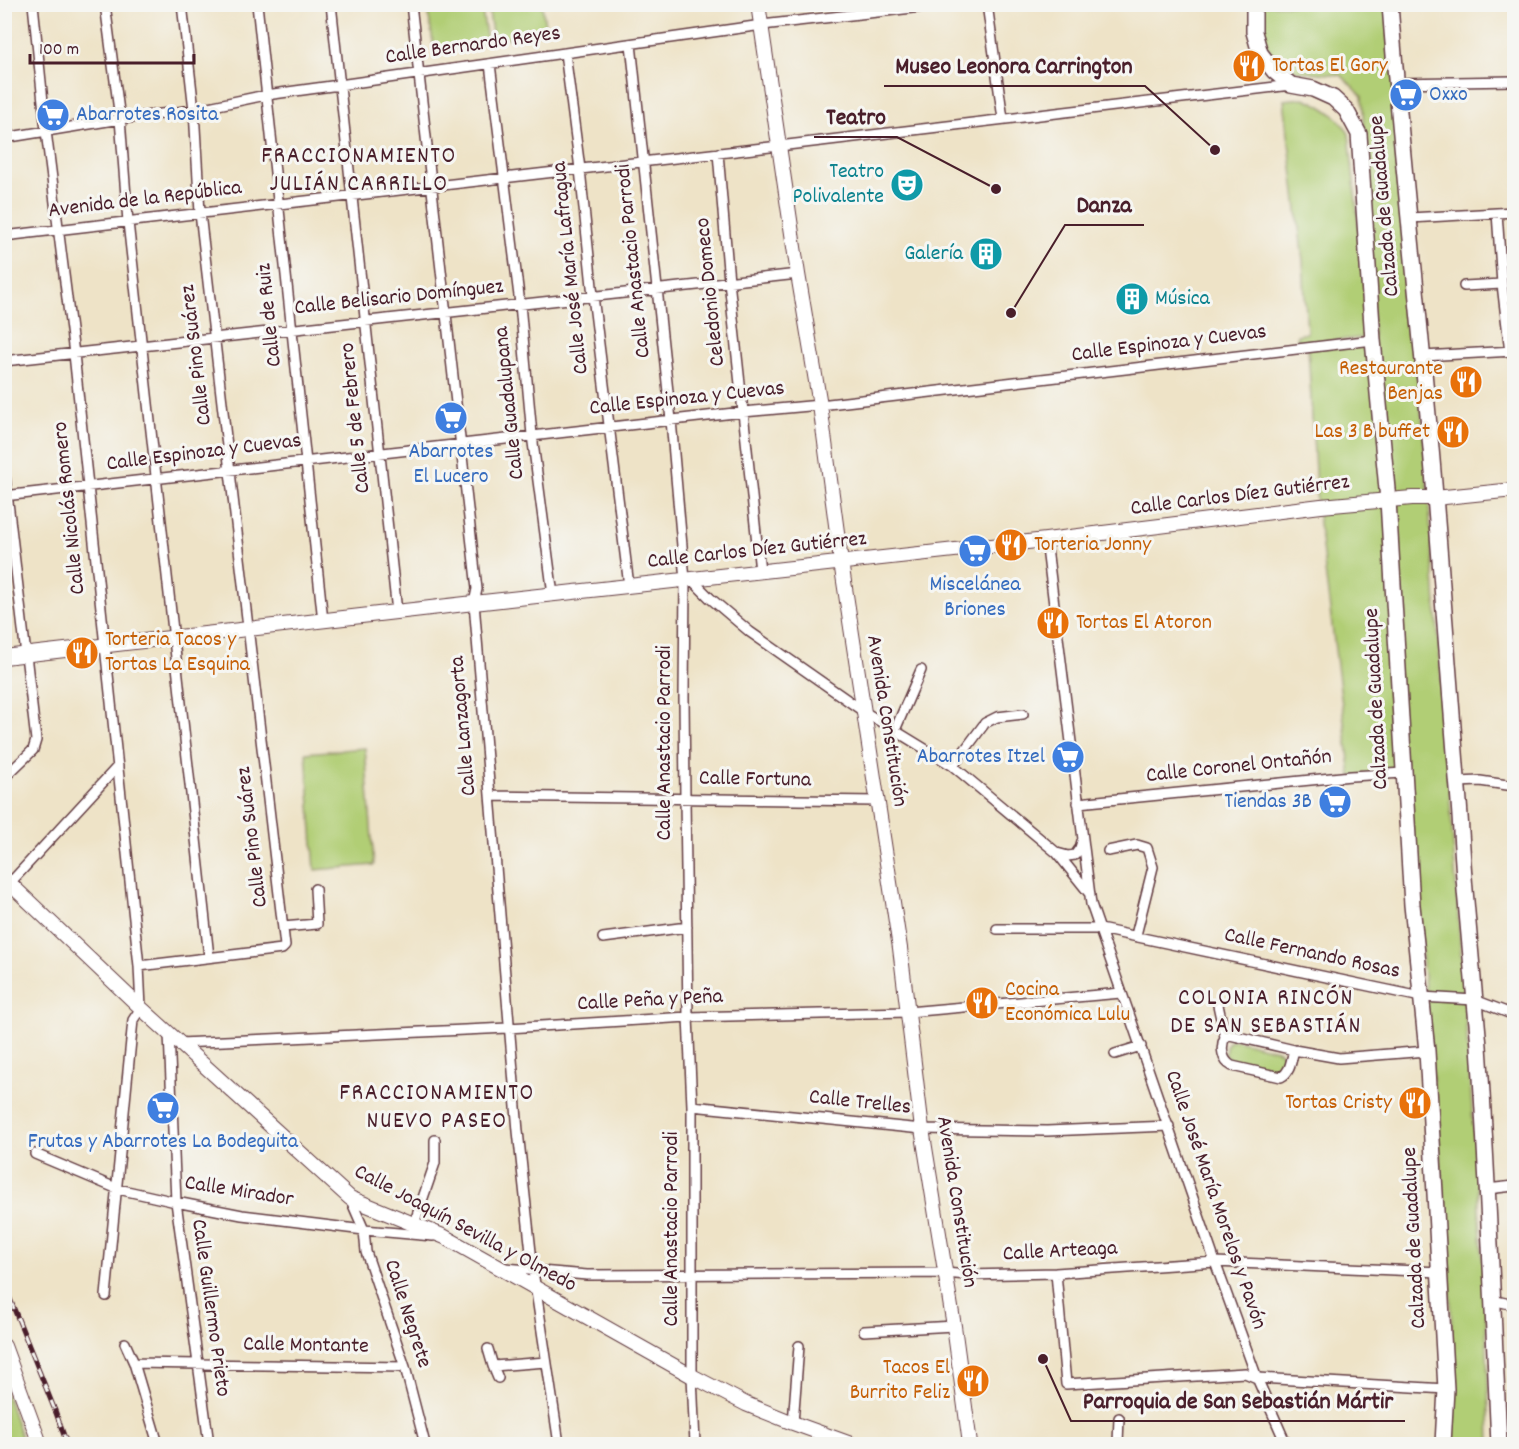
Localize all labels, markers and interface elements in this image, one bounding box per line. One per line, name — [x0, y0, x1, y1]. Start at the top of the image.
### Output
street label: Calle Bernardo Reyes — [383, 18, 563, 74]
scale bar — [30, 27, 194, 65]
text: 100 m — [39, 38, 79, 63]
callout: Museo Leonora Carrington — [884, 44, 1145, 86]
restaurant icon: Tortas El Gory — [1231, 48, 1267, 84]
text: Museo Leonora Carrington — [895, 51, 1133, 85]
place label: Tortas El Gory — [1272, 51, 1389, 82]
supermarket icon: Oxxo — [1388, 77, 1424, 113]
place label: Oxxo — [1429, 80, 1468, 111]
callout: Teatro — [814, 95, 897, 137]
supermarket icon: Abarrotes Rosita — [35, 97, 71, 133]
place label: Abarrotes Rosita — [76, 100, 219, 131]
text: Teatro — [826, 102, 886, 136]
street label: Calzada de Guadalupe — [1362, 114, 1408, 298]
district label: FRACCIONAMIENTO JULIÁN CARRILLO — [261, 140, 457, 202]
place label: Teatro Polivalente — [793, 157, 884, 213]
street label: Calle José María Lafragua — [544, 159, 598, 376]
street label: Calle Anastacio Parrodi — [608, 162, 660, 360]
theatre icon: Teatro Polivalente — [889, 167, 925, 203]
street label: Avenida de la República — [47, 173, 244, 227]
callout: Danza — [1065, 183, 1144, 225]
text: Danza — [1076, 190, 1132, 224]
street label: Celedonio Domeco — [688, 216, 734, 368]
building icon: Galería — [968, 236, 1004, 272]
place label: Galería — [904, 239, 964, 270]
street label: Calle de Ruiz — [249, 261, 291, 368]
street label: Calle Belisario Domínguez — [293, 272, 506, 324]
building icon: Música — [1114, 281, 1150, 317]
street label: Calle Pino Suárez — [173, 282, 221, 427]
place label: Música — [1155, 284, 1211, 315]
street label: Calle Espinoza y Cuevas — [1070, 317, 1268, 371]
street label: Calle Guadalupana — [486, 324, 533, 481]
street label: Calle 5 de Febrero — [333, 341, 379, 495]
place label: Restaurante Benjas — [1339, 354, 1443, 410]
restaurant icon: Restaurante Benjas — [1448, 364, 1484, 400]
street label: Calle Espinoza y Cuevas — [588, 373, 786, 425]
supermarket icon: Abarrotes El Lucero — [433, 400, 469, 436]
restaurant icon: Las 3 B buffet — [1435, 414, 1471, 450]
place label: Las 3 B buffet — [1314, 417, 1430, 448]
street label: Calle Nicolás Romero — [46, 420, 94, 596]
street label: Calle Espinoza y Cuevas — [105, 426, 303, 480]
place label: Abarrotes El Lucero — [408, 437, 494, 493]
street label: Calle Carlos Díez Gutiérrez — [1129, 467, 1352, 525]
street label: Calle Carlos Díez Gutiérrez — [646, 524, 869, 578]
restaurant icon: Torteria Jonny — [993, 527, 1029, 563]
place label: Torteria Jonny — [1034, 530, 1152, 561]
supermarket icon: Miscelánea Briones — [957, 533, 993, 569]
place label: Miscelánea Briones — [929, 570, 1021, 626]
restaurant icon: Tortas El Atoron — [1035, 605, 1071, 641]
street label: Calzada de Guadalupe — [1357, 607, 1397, 791]
place label: Tortas El Atoron — [1076, 608, 1212, 639]
place label: Torteria Tacos y Tortas La Esquina — [105, 625, 251, 681]
street label: Avenida Constitución — [857, 633, 915, 809]
restaurant icon: Torteria Tacos y Tortas La Esquina — [64, 635, 100, 671]
street label: Calle Anastacio Parrodi — [650, 645, 681, 841]
street label: Calle Lanzagorta — [442, 654, 486, 797]
supermarket icon: Abarrotes Itzel — [1050, 739, 1086, 775]
place label: Abarrotes Itzel — [917, 742, 1045, 773]
street label: Calle Coronel Ontañón — [1145, 742, 1333, 792]
street label: Calle Pino Suárez — [229, 764, 277, 909]
street label: Calle Fortuna — [699, 764, 812, 796]
supermarket icon: Tiendas 3B — [1317, 784, 1353, 820]
place label: Tiendas 3B — [1224, 787, 1312, 818]
street label: Calle Fernando Rosas — [1221, 920, 1403, 988]
place label: Cocina Económica Lulu — [1005, 975, 1130, 1031]
street label: Calle Peña y Peña — [576, 982, 724, 1020]
district label: COLONIA RINCÓN DE SAN SEBASTIÁN — [1170, 982, 1362, 1044]
restaurant icon: Cocina Económica Lulu — [964, 985, 1000, 1021]
street label: Calle José María Morelos y Pavón — [1156, 1066, 1274, 1334]
district label: FRACCIONAMIENTO NUEVO PASEO — [339, 1077, 535, 1139]
street label: Calle Trelles — [807, 1082, 913, 1124]
restaurant icon: Tortas Cristy — [1397, 1085, 1433, 1121]
place label: Tortas Cristy — [1285, 1088, 1393, 1119]
supermarket icon: Frutas y Abarrotes La Bodeguita — [145, 1090, 181, 1126]
street label: Avenida Constitución — [927, 1114, 985, 1290]
place label: Frutas y Abarrotes La Bodeguita — [28, 1127, 299, 1158]
street label: Calle Anastacio Parrodi — [657, 1131, 688, 1327]
street label: Calzada de Guadalupe — [1395, 1146, 1435, 1330]
street label: Calle Joaquín Sevilla y Olmedo — [348, 1157, 582, 1301]
street label: Calle Mirador — [182, 1168, 297, 1216]
street label: Calle Guillermo Prieto — [182, 1217, 238, 1399]
street label: Calle Arteaga — [1002, 1233, 1119, 1270]
street label: Calle Negrete — [375, 1256, 439, 1372]
street label: Calle Montante — [243, 1329, 369, 1363]
place label: Tacos El Burrito Feliz — [850, 1353, 951, 1409]
restaurant icon: Tacos El Burrito Feliz — [955, 1363, 991, 1399]
callout: Parroquia de San Sebastián Mártir — [1071, 1379, 1405, 1421]
text: Parroquia de San Sebastián Mártir — [1083, 1386, 1394, 1420]

